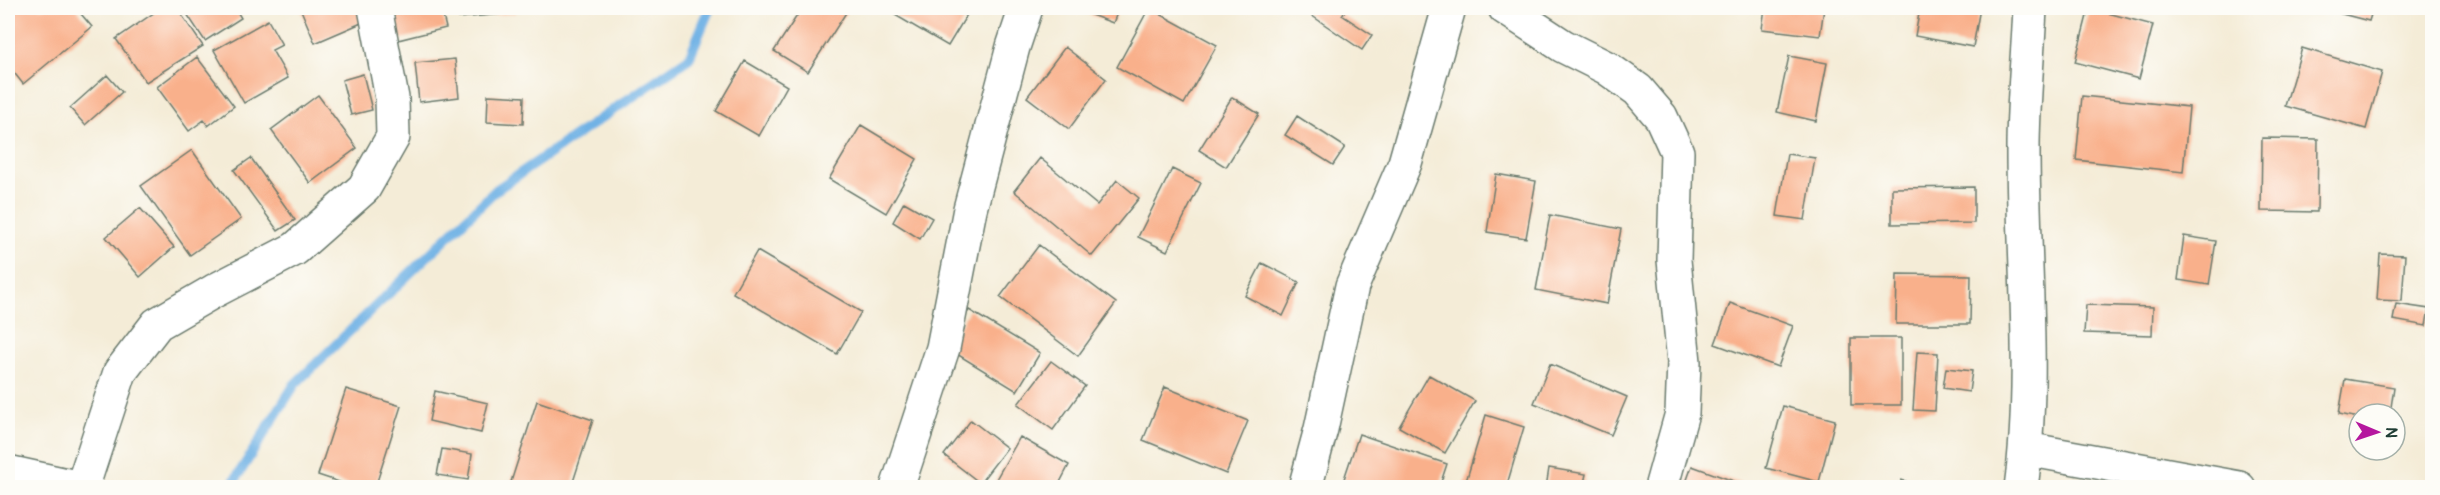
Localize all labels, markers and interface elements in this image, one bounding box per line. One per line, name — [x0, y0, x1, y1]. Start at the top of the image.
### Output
north arrow — [2347, 402, 2407, 462]
text: N — [2381, 427, 2401, 438]

